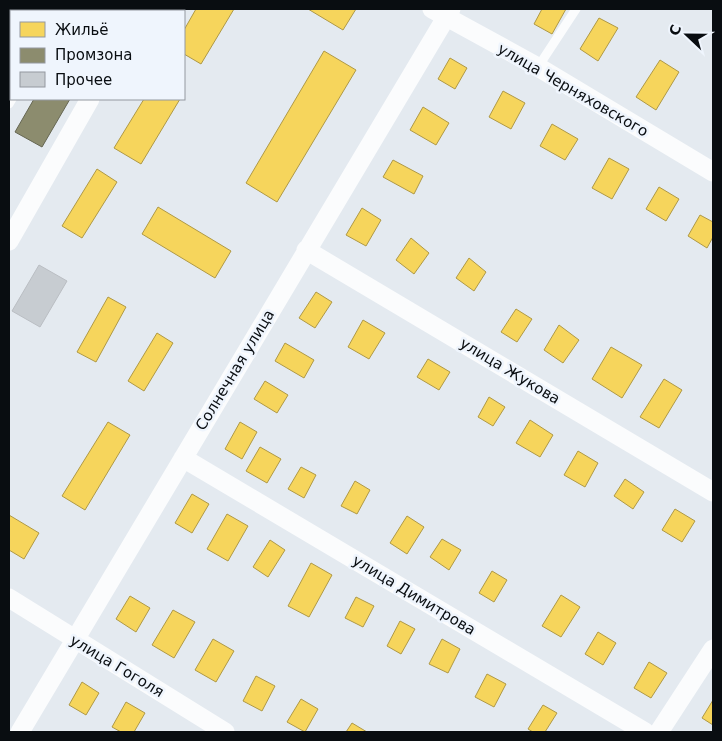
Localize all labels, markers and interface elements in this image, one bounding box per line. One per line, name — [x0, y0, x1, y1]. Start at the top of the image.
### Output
legend — [10, 10, 185, 100]
north arrow — [662, 10, 712, 60]
text: Жильё — [55, 21, 109, 39]
text: С — [666, 22, 684, 38]
street label: улица Черняховского — [495, 40, 651, 140]
text: Промзона — [55, 46, 132, 64]
text: Прочее — [55, 71, 112, 89]
street label: Солнечная улица — [192, 306, 278, 434]
street label: улица Жукова — [457, 334, 563, 408]
street label: улица Димитрова — [349, 551, 479, 639]
street label: улица Гоголя — [67, 631, 167, 701]

